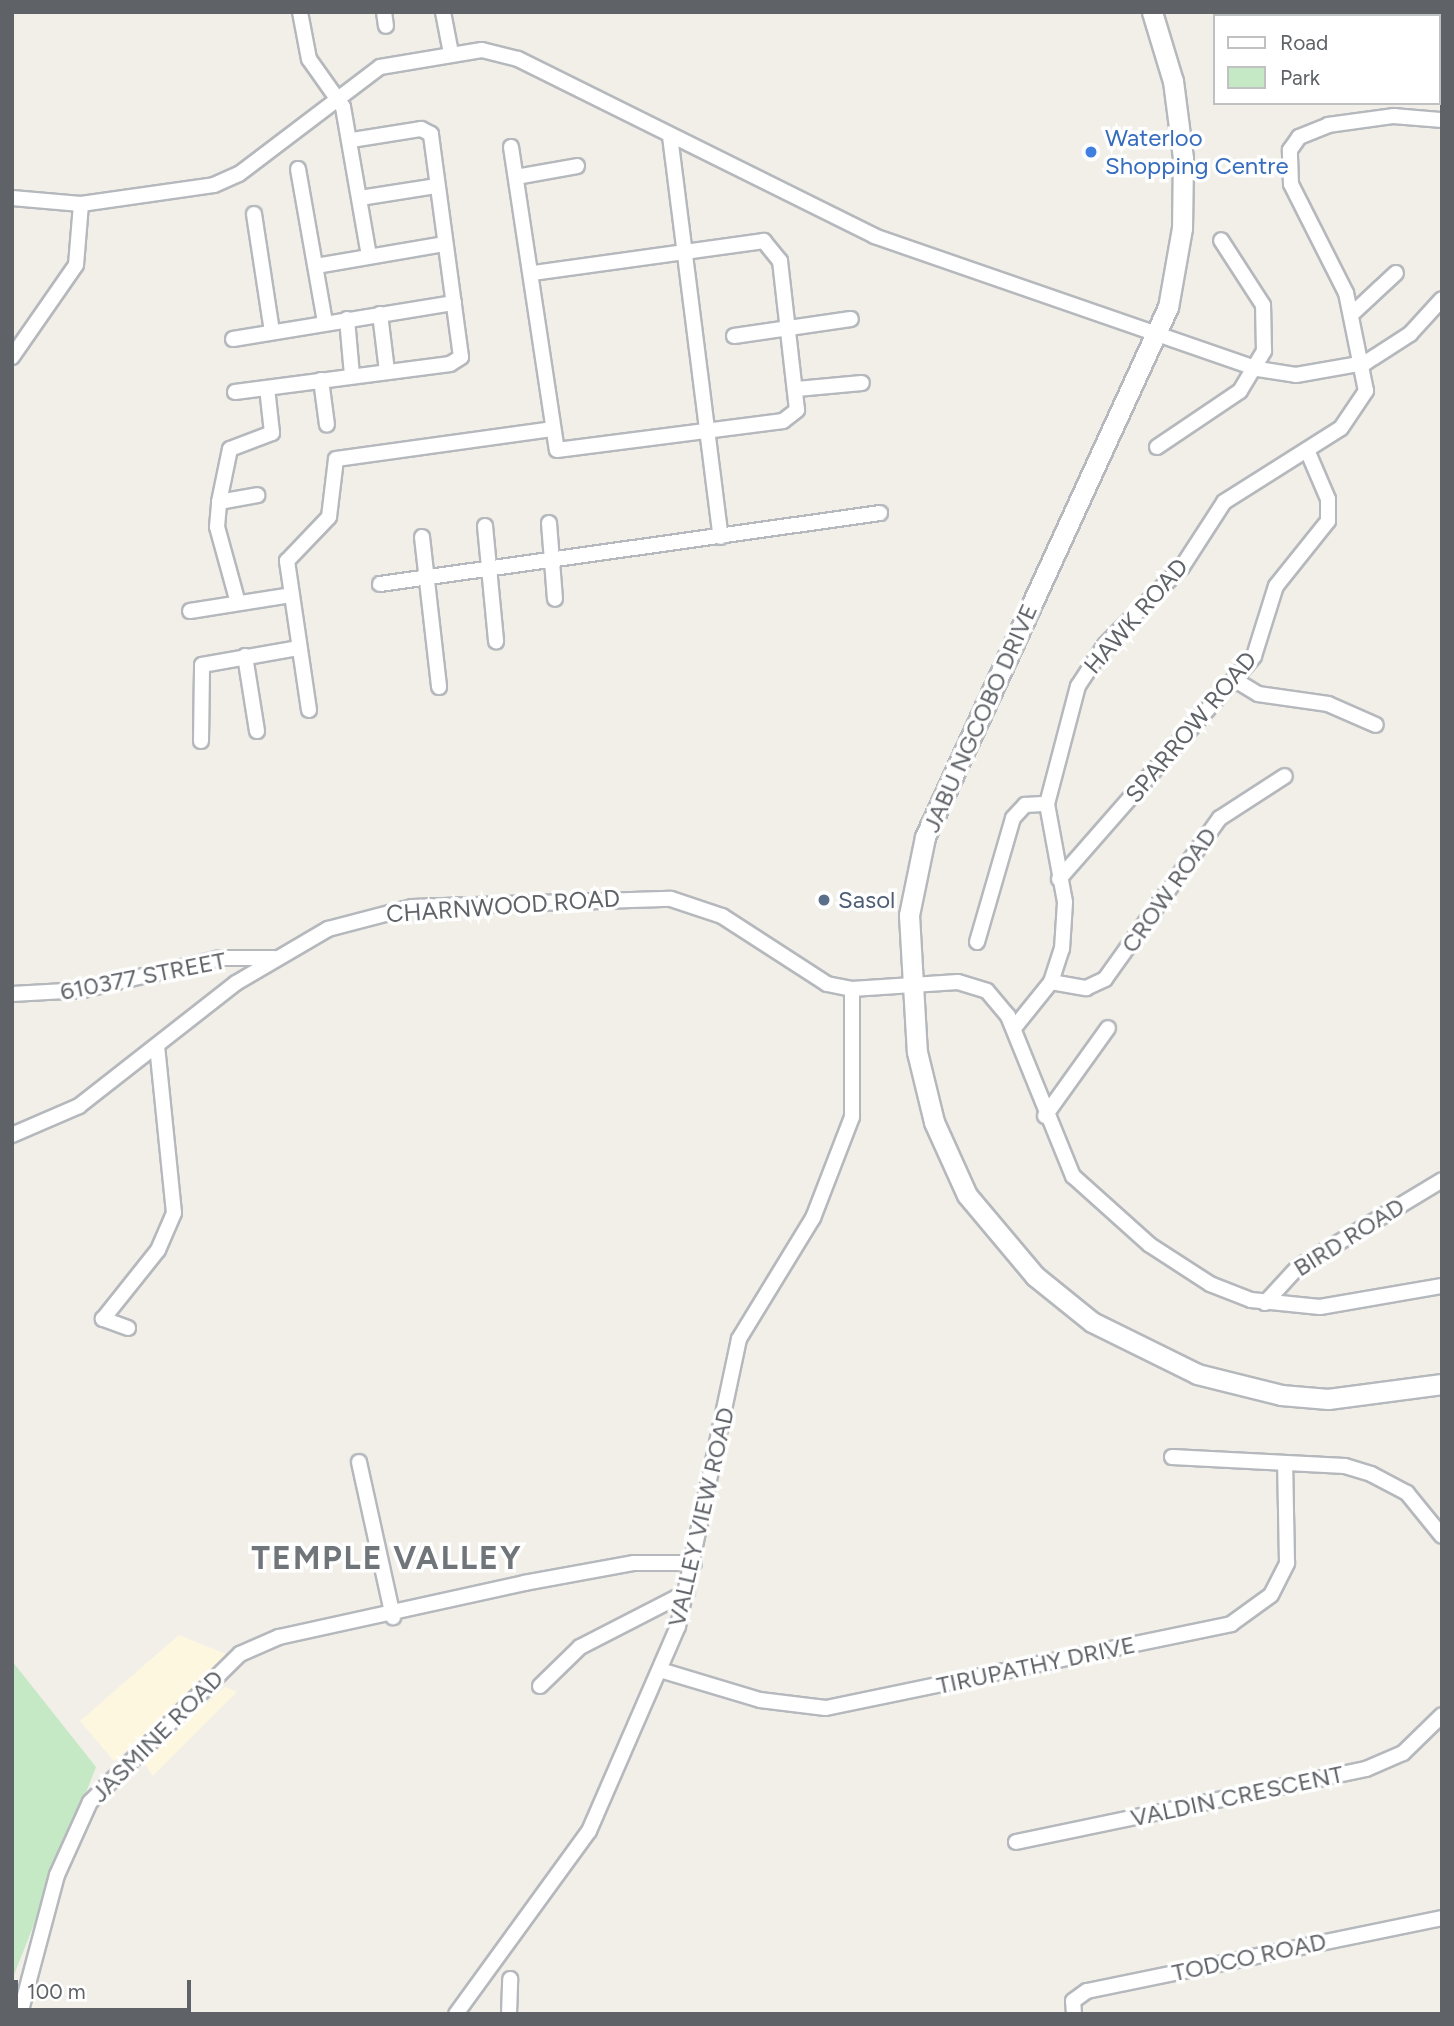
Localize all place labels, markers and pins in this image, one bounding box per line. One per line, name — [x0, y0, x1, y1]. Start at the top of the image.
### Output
place label: Waterloo Shopping Centre — [1105, 124, 1288, 180]
marker: Waterloo Shopping Centre — [1083, 144, 1099, 160]
place label: Sasol — [838, 886, 895, 914]
marker: Sasol — [816, 892, 832, 908]

